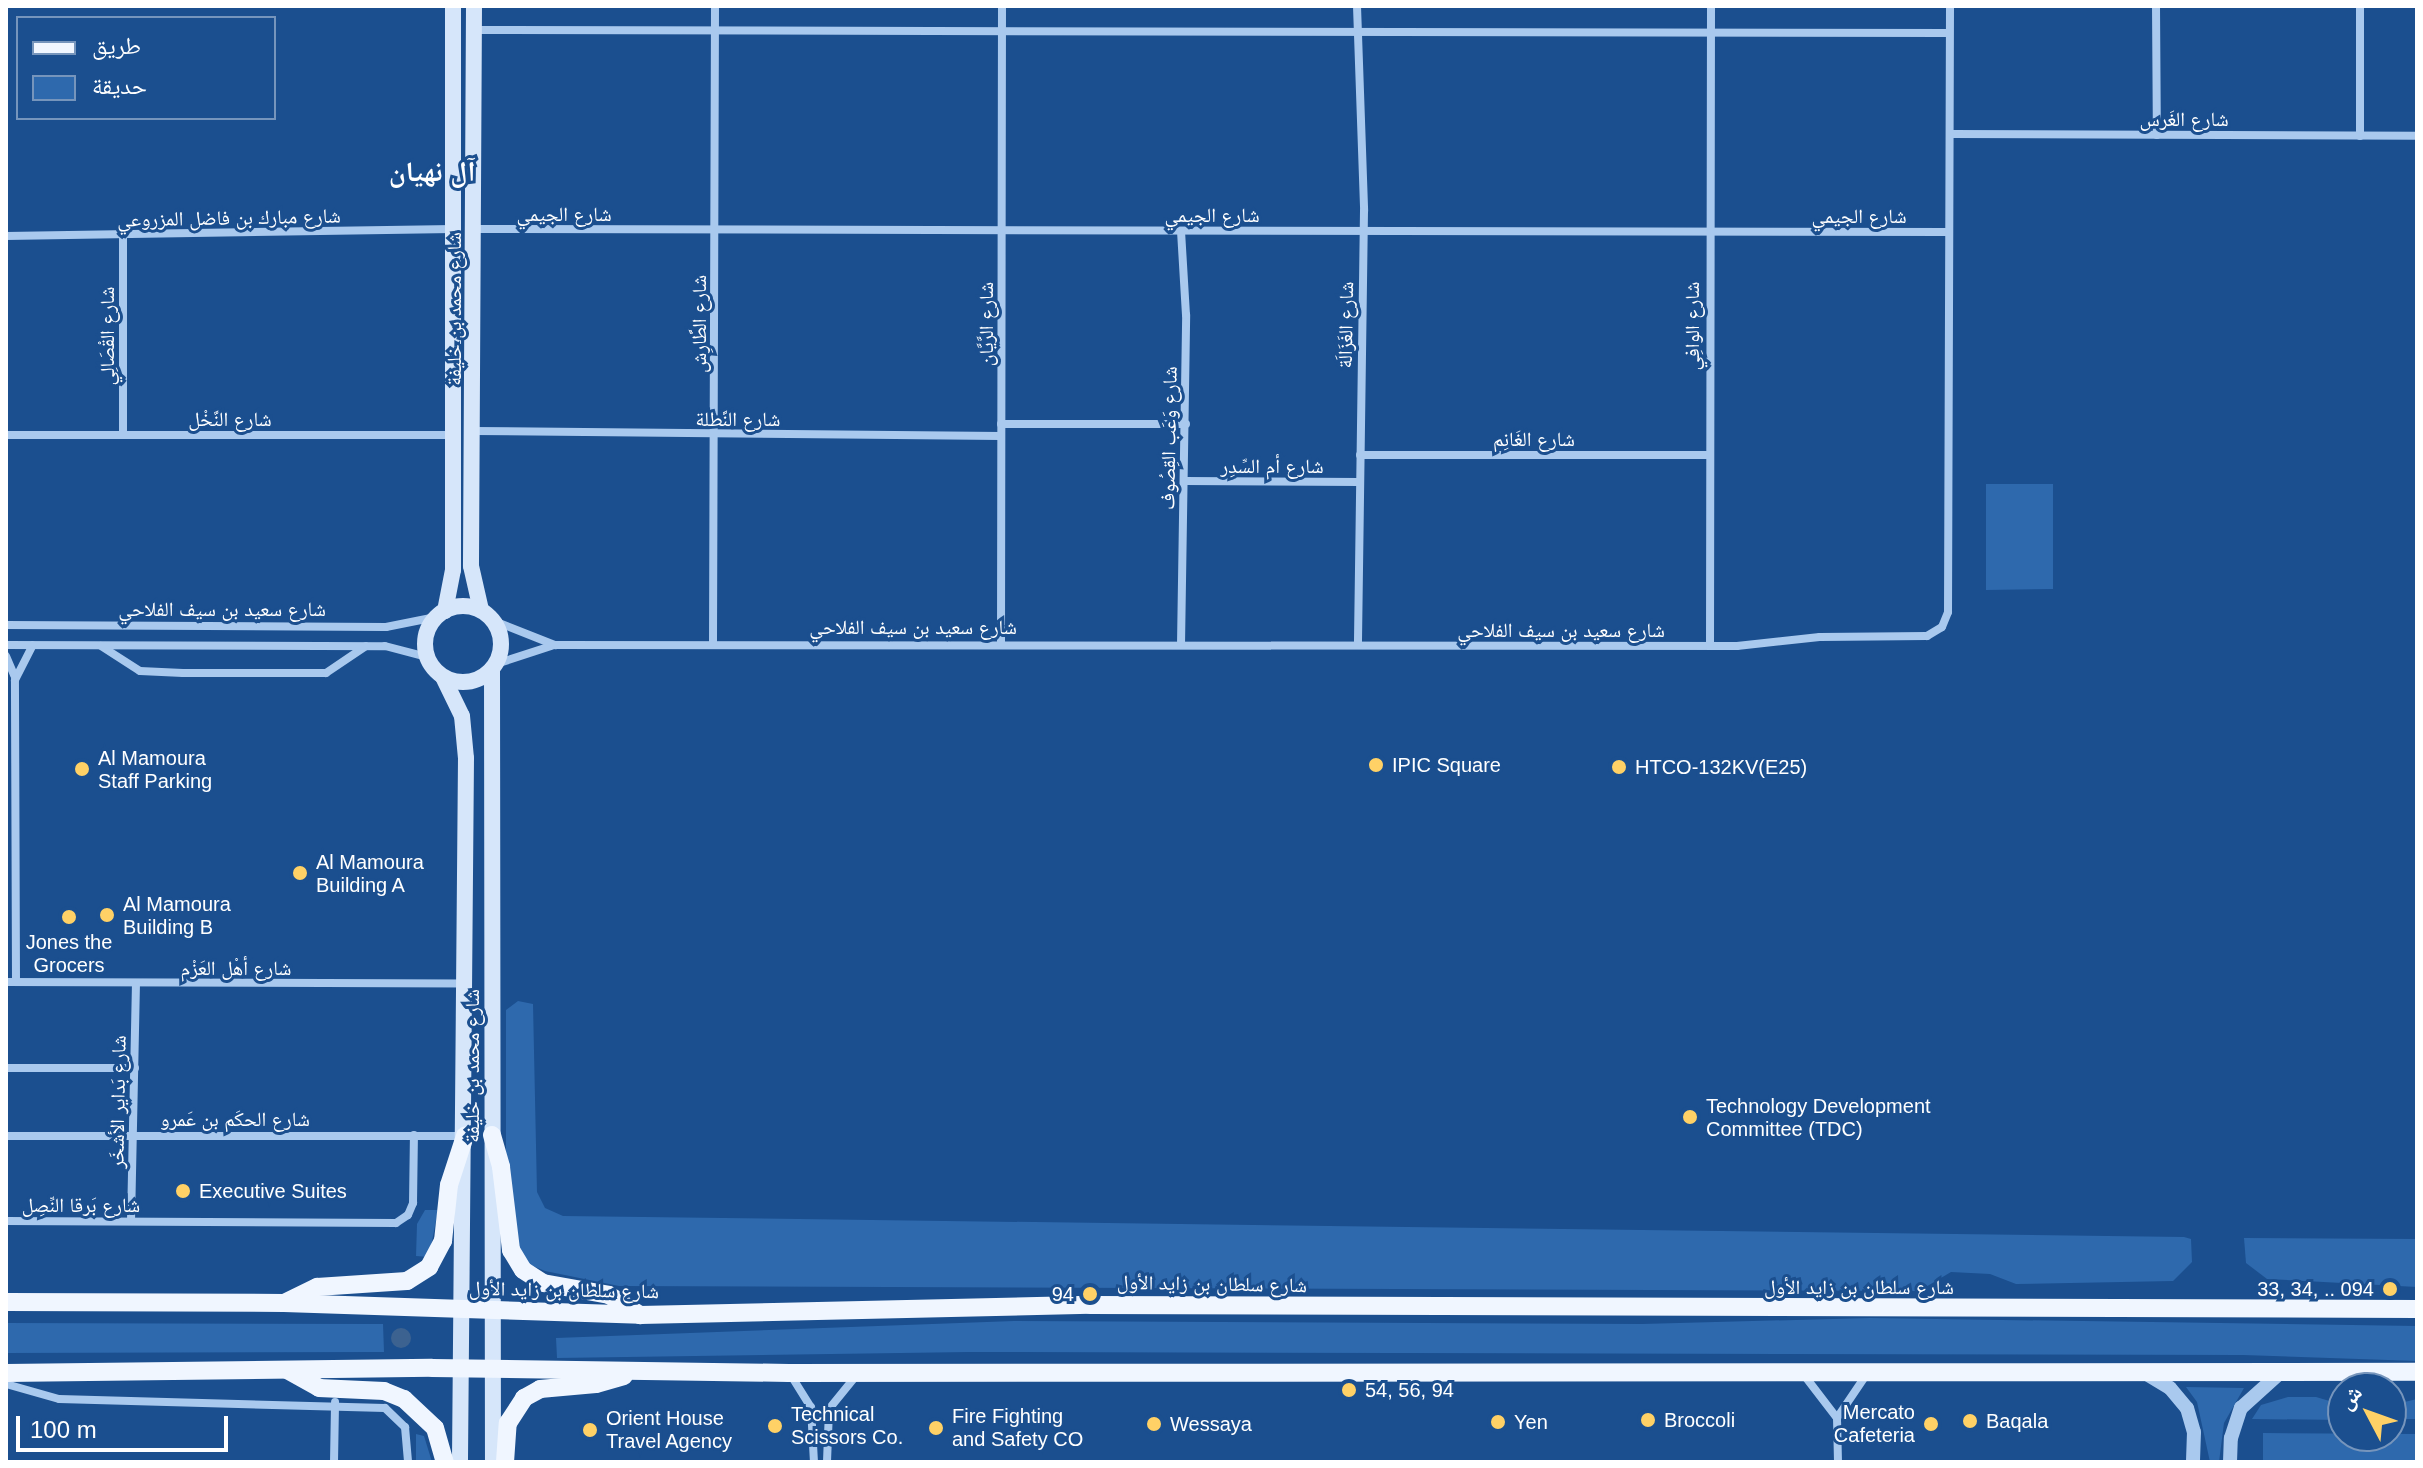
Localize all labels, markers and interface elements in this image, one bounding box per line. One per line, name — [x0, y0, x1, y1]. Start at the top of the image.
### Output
legend — [16, 16, 276, 120]
text: طريق — [92, 32, 141, 59]
text: حديقة — [92, 72, 147, 99]
street label: شارع الغَرس — [2139, 107, 2229, 131]
district label: آل نهيان — [389, 155, 475, 189]
street label: شارع الجيمي — [516, 202, 612, 226]
street label: شارع الجيمي — [1164, 203, 1260, 227]
street label: شارع مبارك بن فاضل المزروعي — [117, 204, 341, 232]
street label: شارع الجيمي — [1811, 204, 1907, 228]
street label: شارع محمد بن خليفة — [442, 232, 466, 386]
street label: شارع الطَّارِش — [687, 275, 711, 373]
street label: شارع الغَزَالَة — [1333, 281, 1359, 369]
street label: شارع الرَّيَّان — [974, 282, 998, 366]
street label: شارع الوافِي — [1680, 282, 1704, 370]
street label: شارع القْصَالِي — [95, 287, 119, 385]
street label: شارع وَعَب القِصُوف — [1156, 366, 1182, 510]
street label: شارع النَّخْل — [188, 407, 272, 431]
street label: شارع النَّطلة — [696, 407, 780, 431]
street label: شارع الغَانِم — [1493, 427, 1575, 451]
street label: شارع أم السِّدِر — [1220, 454, 1324, 478]
street label: شارع سعيد بن سيف الفلاحي — [118, 597, 326, 621]
street label: شارع سعيد بن سيف الفلاحي — [809, 615, 1017, 639]
street label: شارع سعيد بن سيف الفلاحي — [1457, 618, 1665, 642]
place label: Al Mamoura Staff Parking — [98, 746, 212, 793]
place label: IPIC Square — [1392, 753, 1501, 777]
place label: HTCO-132KV(E25) — [1635, 755, 1807, 779]
marker: IPIC Square — [1367, 756, 1385, 774]
marker: HTCO-132KV(E25) — [1610, 758, 1628, 776]
marker: Al Mamoura Staff Parking — [73, 760, 91, 778]
place label: Al Mamoura Building A — [316, 850, 424, 897]
marker: Al Mamoura Building A — [291, 864, 309, 882]
place label: Al Mamoura Building B — [123, 892, 231, 939]
marker: Al Mamoura Building B — [98, 906, 116, 924]
marker: Jones the Grocers — [60, 908, 78, 926]
place label: Jones the Grocers — [26, 930, 112, 977]
street label: شارع أهْل العَزْم — [180, 956, 292, 980]
street label: شارع محمد بن خليفة — [460, 989, 484, 1143]
street label: شارع بَداير الأشخَر — [105, 1035, 131, 1169]
place label: Technology Development Committee (TDC) — [1706, 1094, 1931, 1141]
street label: شارع الحكَم بن عَمرو — [160, 1107, 310, 1131]
marker: Technology Development Committee (TDC) — [1681, 1108, 1699, 1126]
place label: Executive Suites — [199, 1179, 347, 1203]
marker: Executive Suites — [174, 1182, 192, 1200]
street label: شارع بَرقا النِّصِل — [22, 1193, 140, 1217]
street label: شارع سلطان بن زايد الأول — [1117, 1270, 1307, 1298]
street label: شارع سلطان بن زايد الأول — [1764, 1275, 1954, 1299]
street label: شارع سلطان بن زايد الأول — [469, 1276, 659, 1304]
place label: 33, 34, .. 094 — [2257, 1277, 2374, 1301]
marker: 33, 34, .. 094 — [2381, 1280, 2399, 1298]
place label: 94 — [1052, 1282, 1074, 1306]
marker: 94 — [1081, 1285, 1099, 1303]
north arrow — [2327, 1372, 2407, 1452]
place label: 54, 56, 94 — [1365, 1378, 1454, 1402]
text: ش — [2333, 1380, 2367, 1414]
marker: 54, 56, 94 — [1340, 1381, 1358, 1399]
scale bar — [20, 1400, 232, 1450]
place label: Mercato Cafeteria — [1834, 1400, 1915, 1447]
place label: Technical Scissors Co. — [791, 1402, 903, 1449]
place label: Fire Fighting and Safety CO — [952, 1404, 1083, 1451]
place label: Orient House Travel Agency — [606, 1406, 733, 1453]
place label: Broccoli — [1664, 1408, 1735, 1432]
place label: Baqala — [1986, 1409, 2048, 1433]
place label: Yen — [1514, 1410, 1548, 1434]
marker: Broccoli — [1639, 1411, 1657, 1429]
place label: Wessaya — [1170, 1412, 1252, 1436]
marker: Baqala — [1961, 1412, 1979, 1430]
marker: Yen — [1489, 1413, 1507, 1431]
marker: Wessaya — [1145, 1415, 1163, 1433]
marker: Mercato Cafeteria — [1922, 1415, 1940, 1433]
text: 100 m — [30, 1416, 97, 1443]
marker: Technical Scissors Co. — [766, 1417, 784, 1435]
marker: Fire Fighting and Safety CO — [927, 1419, 945, 1437]
marker: Orient House Travel Agency — [581, 1421, 599, 1439]

